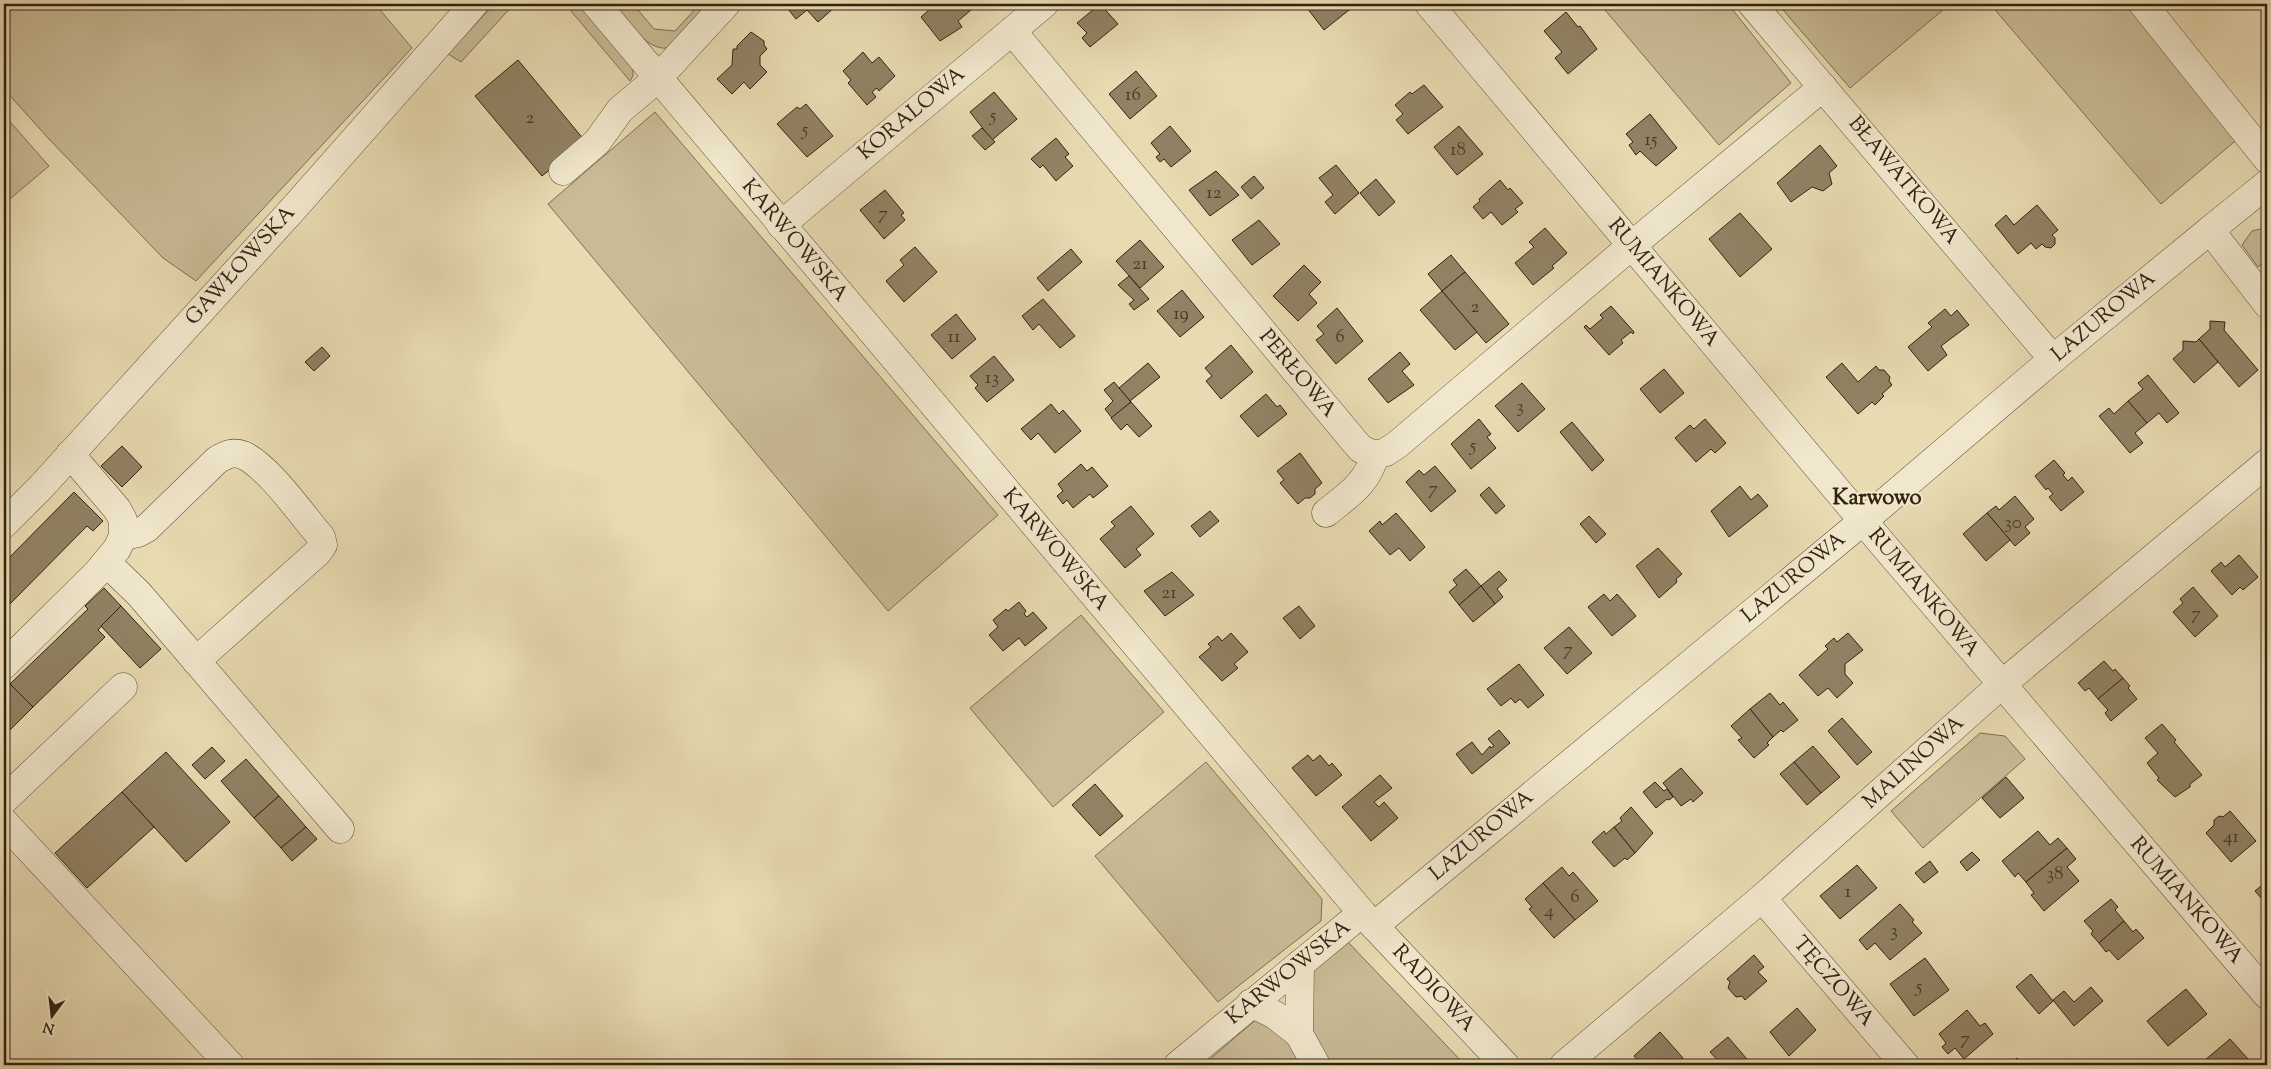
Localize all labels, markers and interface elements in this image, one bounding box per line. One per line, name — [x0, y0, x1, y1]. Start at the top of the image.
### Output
street label: KORALOWA — [852, 60, 972, 168]
house number: 16 — [1125, 82, 1141, 109]
house number: 5 — [989, 103, 997, 130]
house number: 2 — [526, 105, 535, 132]
street label: BŁAWATKOWA — [1840, 110, 1966, 252]
house number: 5 — [801, 117, 809, 144]
house number: 15 — [1645, 127, 1658, 154]
house number: 18 — [1450, 137, 1466, 164]
street label: KARWOWSKA — [733, 173, 855, 309]
house number: 12 — [1206, 180, 1222, 207]
street label: GAWŁOWSKA — [179, 199, 303, 333]
house number: 7 — [878, 201, 888, 228]
street label: RUMIANKOWA — [1600, 212, 1726, 354]
house number: 21 — [1132, 251, 1148, 278]
street label: LAZUROWA — [2045, 264, 2163, 370]
house number: 2 — [1471, 294, 1480, 321]
house number: 19 — [1173, 301, 1189, 328]
street label: PERŁOWA — [1251, 323, 1343, 425]
house number: 11 — [948, 324, 961, 351]
house number: 6 — [1335, 324, 1345, 351]
house number: 13 — [985, 365, 999, 392]
house number: 3 — [1516, 394, 1524, 421]
house number: 5 — [1469, 433, 1477, 460]
house number: 7 — [1428, 476, 1438, 503]
street label: KARWOWSKA — [994, 482, 1116, 618]
district label: Karwowo — [1832, 483, 1922, 515]
house number: 30 — [2004, 510, 2022, 537]
street label: RUMIANKOWA — [1860, 522, 1986, 664]
street label: LAZUROWA — [1735, 525, 1853, 631]
house number: 21 — [1161, 580, 1177, 607]
house number: 7 — [2191, 601, 2201, 628]
house number: 7 — [1563, 637, 1573, 664]
street label: MALINOWA — [1857, 709, 1971, 817]
street label: LAZUROWA — [1423, 783, 1541, 889]
house number: 41 — [2223, 824, 2240, 851]
street label: RUMIANKOWA — [2122, 831, 2250, 971]
house number: 38 — [2046, 861, 2064, 888]
house number: 1 — [1845, 879, 1852, 906]
house number: 6 — [1570, 884, 1580, 911]
house number: 4 — [1544, 898, 1554, 925]
street label: KARWOWSKA — [1220, 913, 1358, 1033]
house number: 3 — [1890, 918, 1898, 945]
street label: TĘCZOWA — [1785, 930, 1881, 1034]
street label: RADIOWA — [1384, 938, 1482, 1040]
house number: 5 — [1915, 974, 1923, 1001]
north arrow — [28, 992, 78, 1042]
text: N — [41, 1016, 57, 1038]
house number: 7 — [1960, 1026, 1970, 1053]

